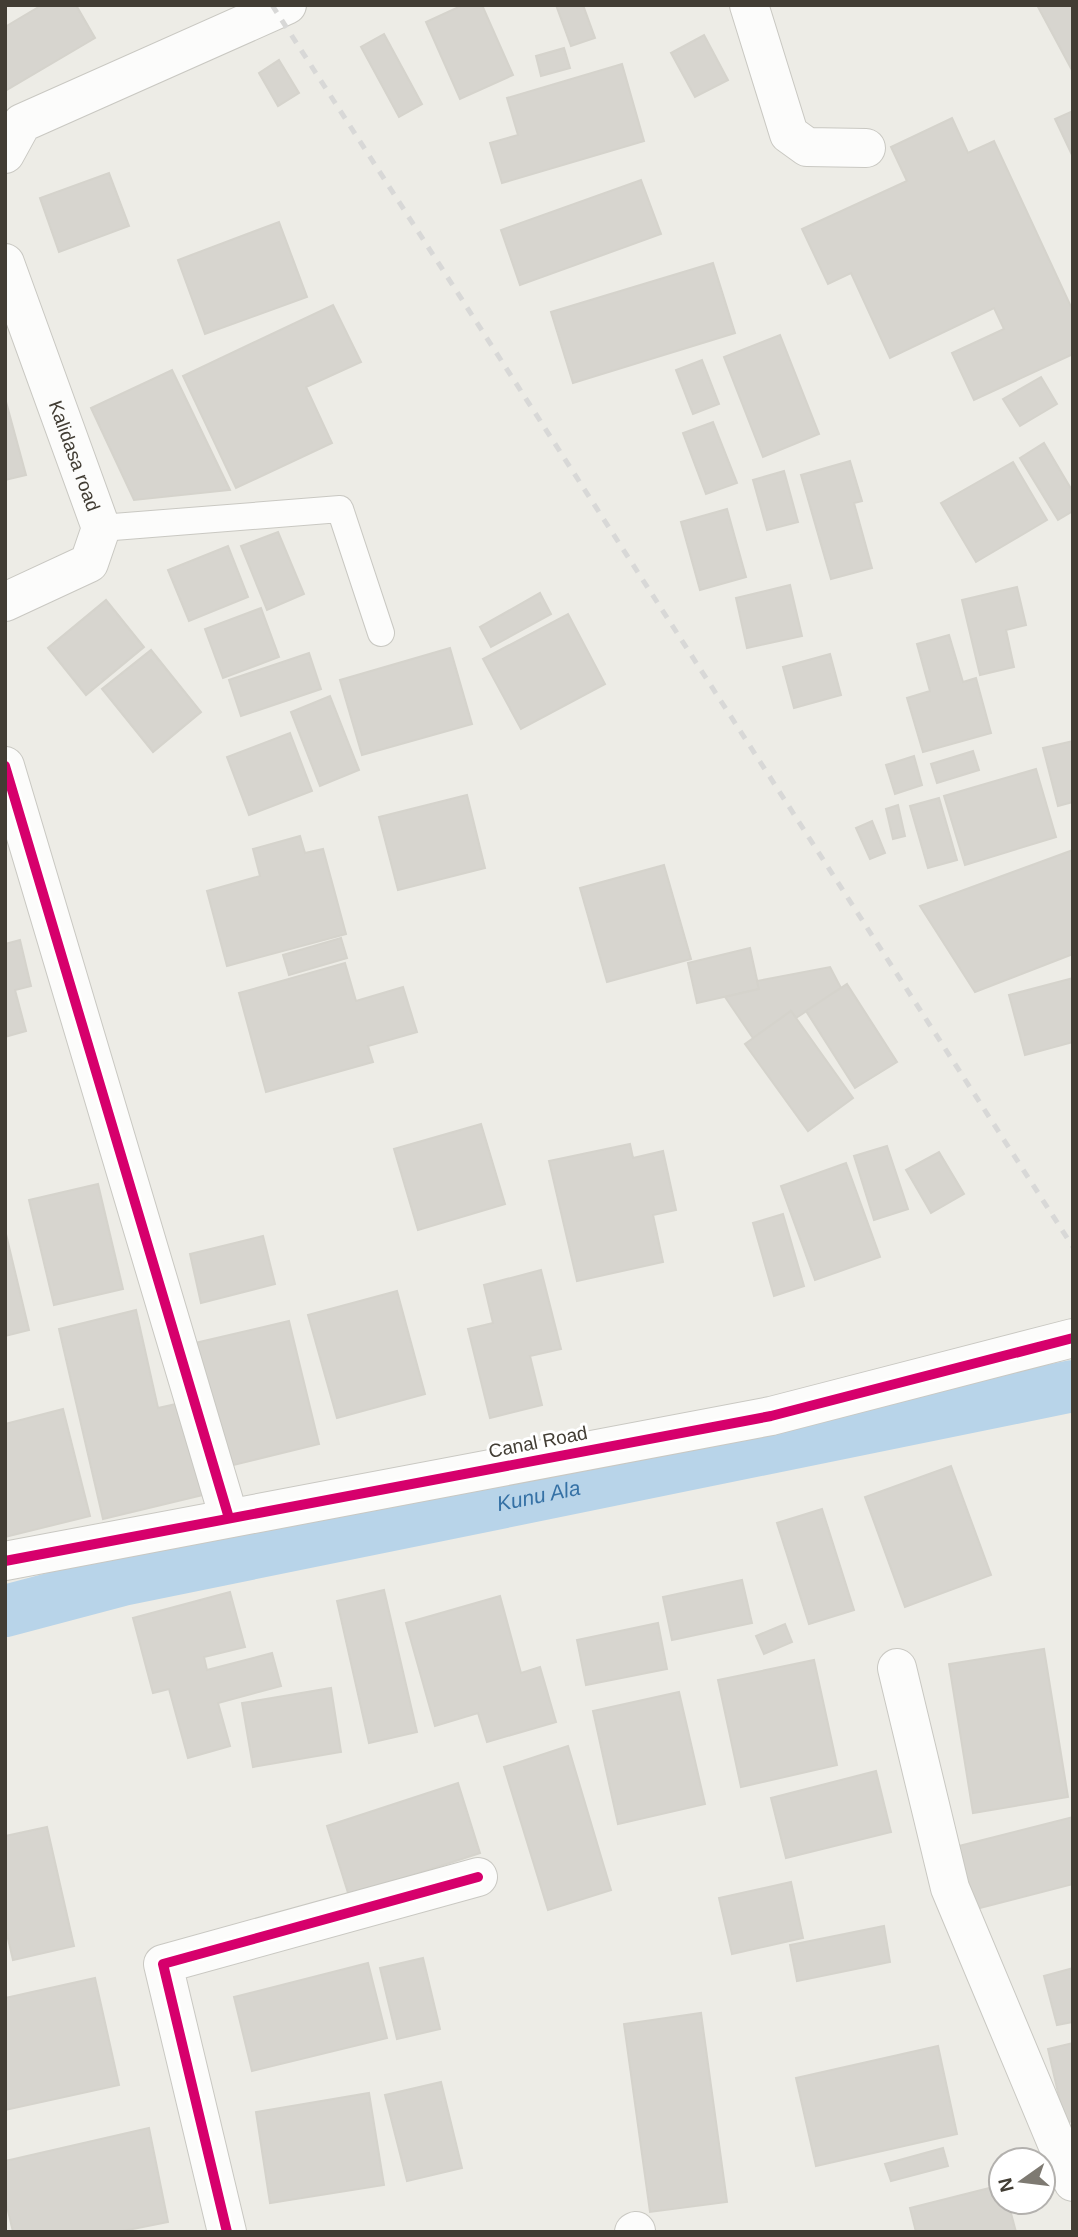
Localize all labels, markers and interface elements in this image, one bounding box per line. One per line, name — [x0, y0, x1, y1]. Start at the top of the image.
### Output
street label: Kalidasa road — [45, 397, 105, 514]
street label: Canal Road — [487, 1422, 589, 1462]
water label: Kunu Ala — [495, 1475, 582, 1515]
north arrow — [987, 2146, 1057, 2216]
text: N — [994, 2176, 1018, 2194]

